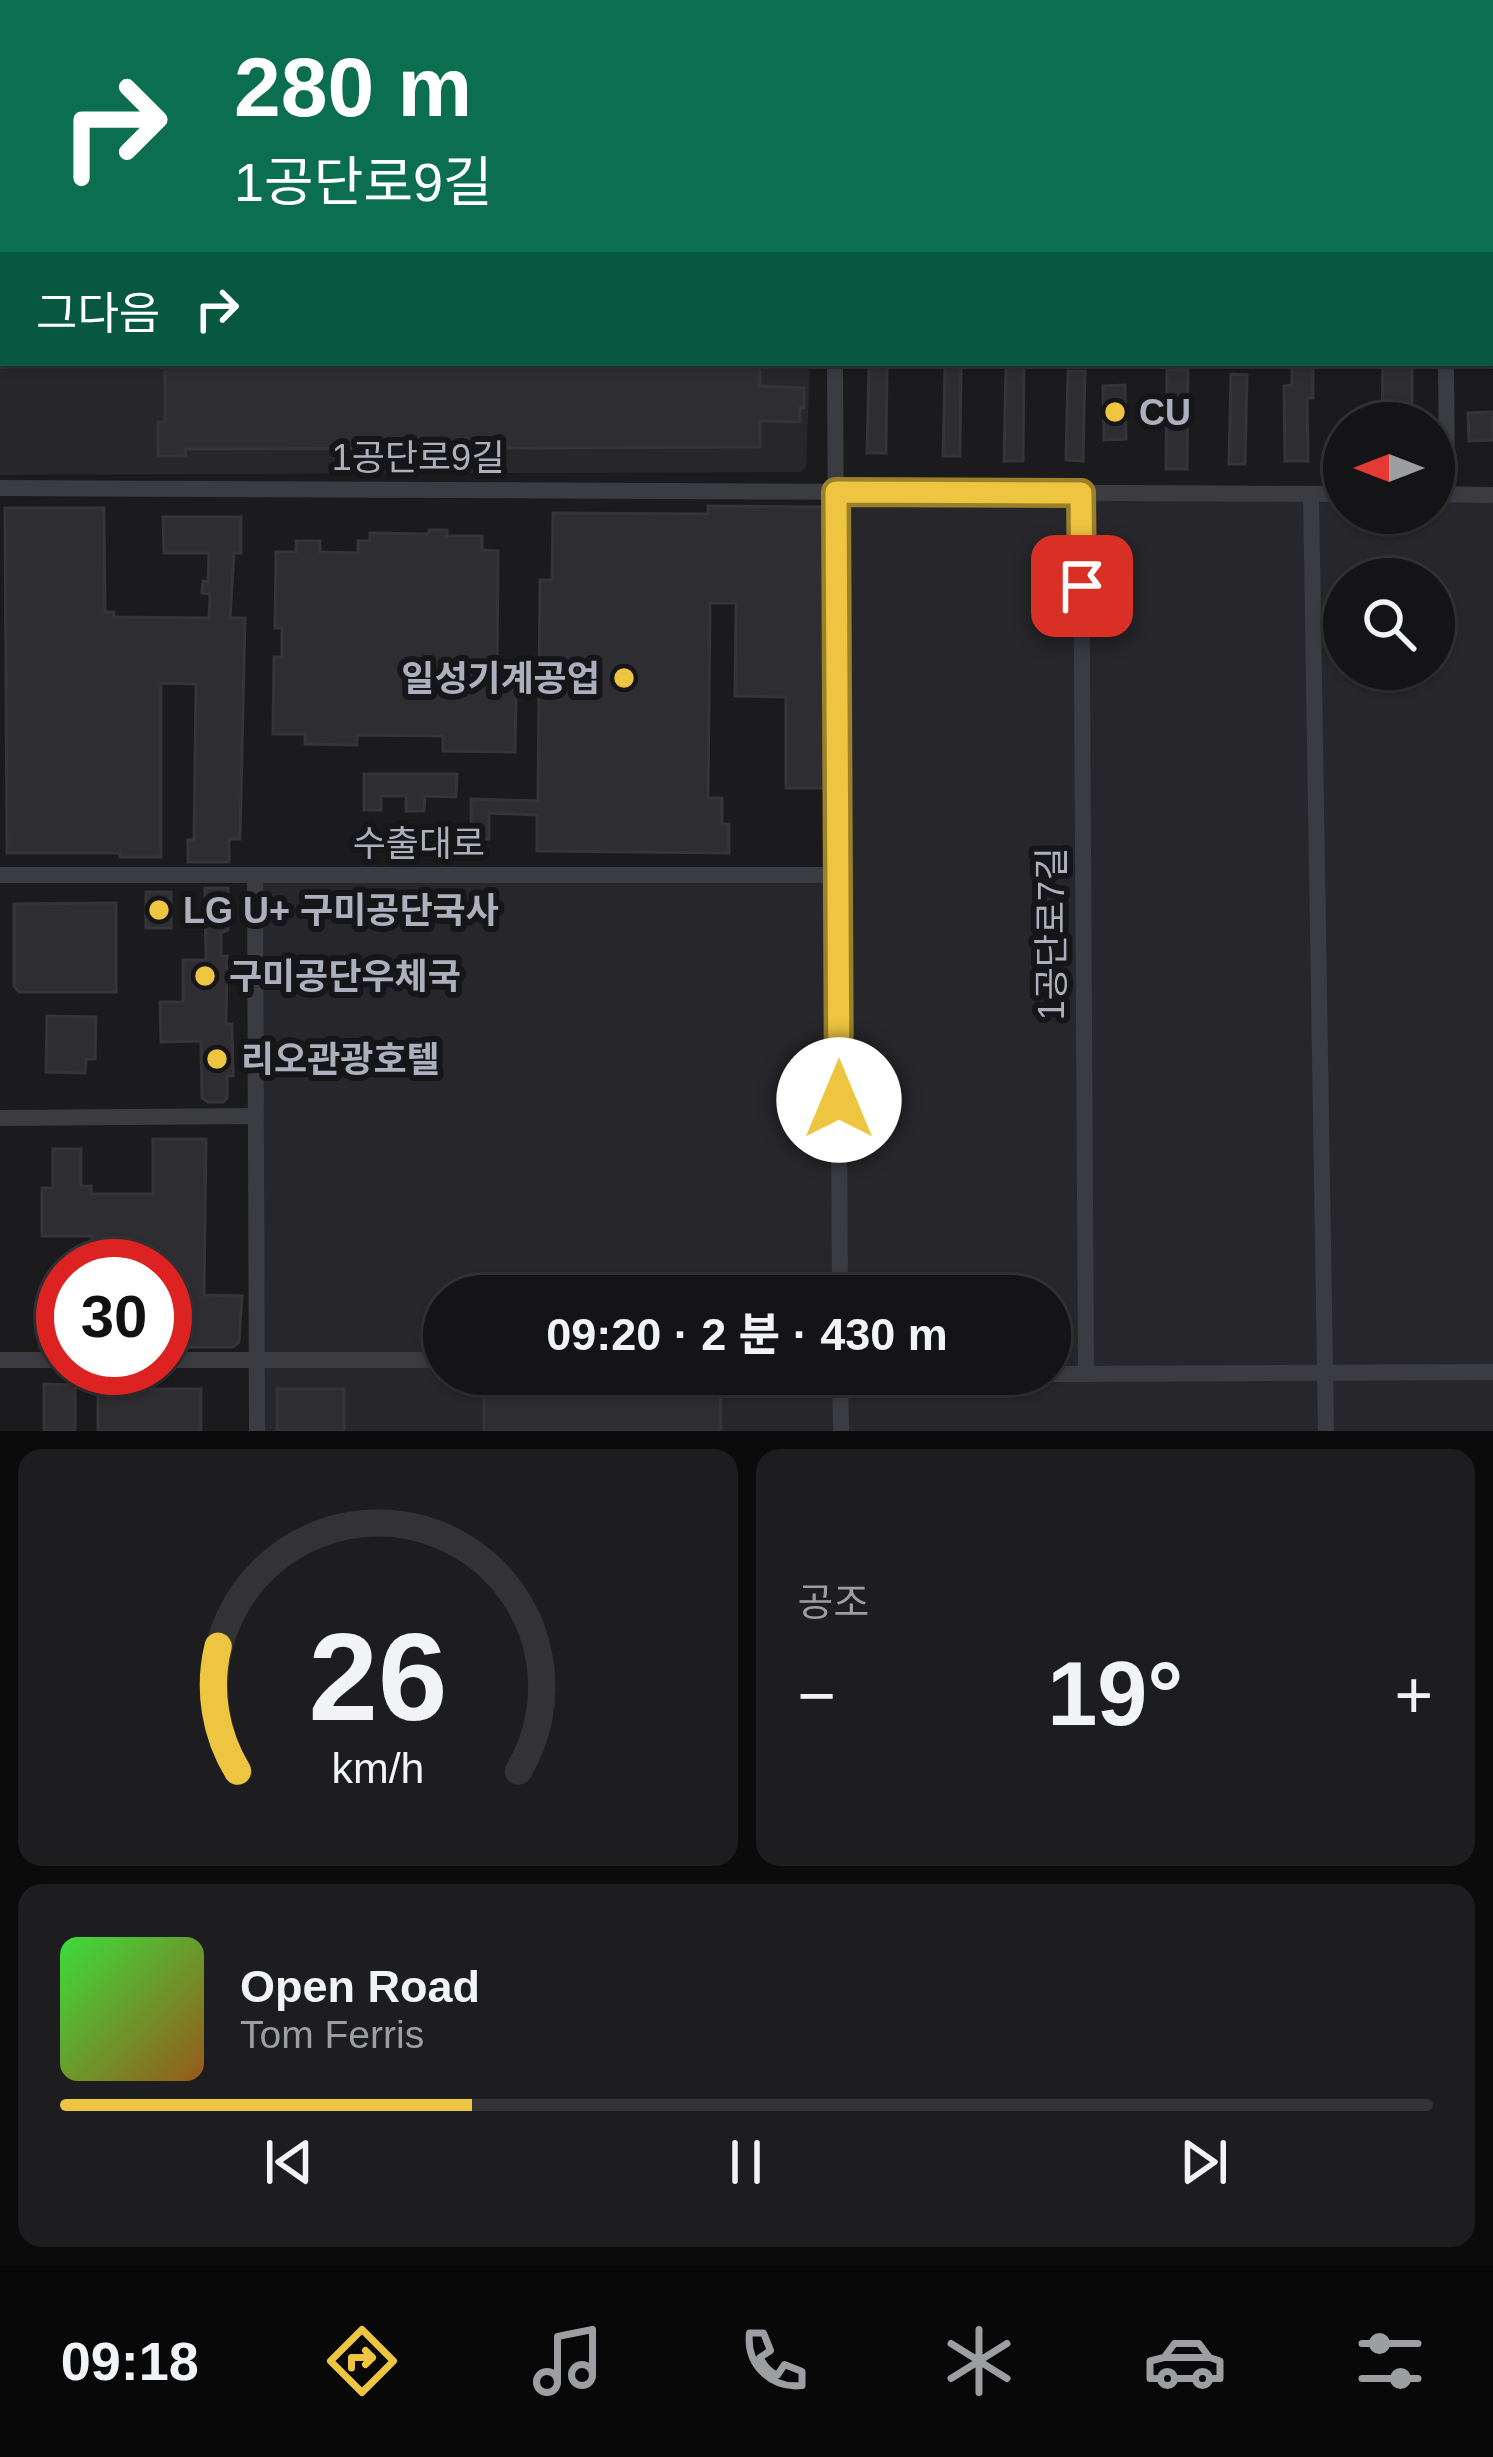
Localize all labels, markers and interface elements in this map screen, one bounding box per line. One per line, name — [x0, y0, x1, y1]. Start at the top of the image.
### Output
text: 280 m — [234, 40, 472, 134]
icon: right — [36, 48, 192, 204]
text: 1공단로9길 — [234, 152, 493, 212]
icon: right — [184, 276, 250, 342]
text: 그다음 — [36, 288, 160, 339]
place label: CU — [1139, 392, 1191, 433]
marker: CU — [1102, 399, 1128, 425]
north arrow — [1323, 402, 1455, 534]
map controls — [1323, 402, 1455, 690]
street label: 1공단로9길 — [332, 437, 504, 478]
pin — [1031, 535, 1133, 637]
icon: arrive — [1049, 553, 1115, 619]
button: search — [1323, 558, 1455, 690]
place label: 일성기계공업 — [401, 658, 600, 699]
marker: 일성기계공업 — [611, 665, 637, 691]
street label: 수출대로 — [353, 823, 485, 864]
street label: 1공단로7길 — [1031, 848, 1072, 1020]
place label: LG U+ 구미공단국사 — [183, 890, 499, 931]
marker: LG U+ 구미공단국사 — [146, 897, 172, 923]
place label: 구미공단우체국 — [229, 956, 461, 997]
marker: 구미공단우체국 — [192, 963, 218, 989]
position arrow — [776, 1037, 902, 1163]
place label: 리오관광호텔 — [241, 1039, 440, 1080]
marker: 리오관광호텔 — [204, 1046, 230, 1072]
speed limit sign: 30 — [36, 1239, 192, 1395]
text: 09:20 · 2 분 · 430 m — [546, 1309, 948, 1360]
text: 공조 — [798, 1581, 869, 1624]
text: 26 — [308, 1607, 447, 1746]
text: 19° — [1047, 1644, 1183, 1744]
text: − — [798, 1658, 836, 1732]
text: + — [1394, 1658, 1433, 1732]
text: km/h — [331, 1743, 424, 1791]
text: Open Road — [240, 1961, 480, 2012]
text: Tom Ferris — [240, 2013, 424, 2056]
icon: previous — [256, 2129, 322, 2195]
icon: pause — [713, 2129, 779, 2195]
icon: next — [1171, 2129, 1237, 2195]
icon: directions — [320, 2319, 404, 2403]
icon: music — [526, 2319, 610, 2403]
icon: phone — [732, 2319, 816, 2403]
icon: climate — [937, 2319, 1021, 2403]
icon: car — [1143, 2319, 1227, 2403]
icon: filters — [1348, 2319, 1432, 2403]
text: 09:18 — [61, 2331, 199, 2391]

